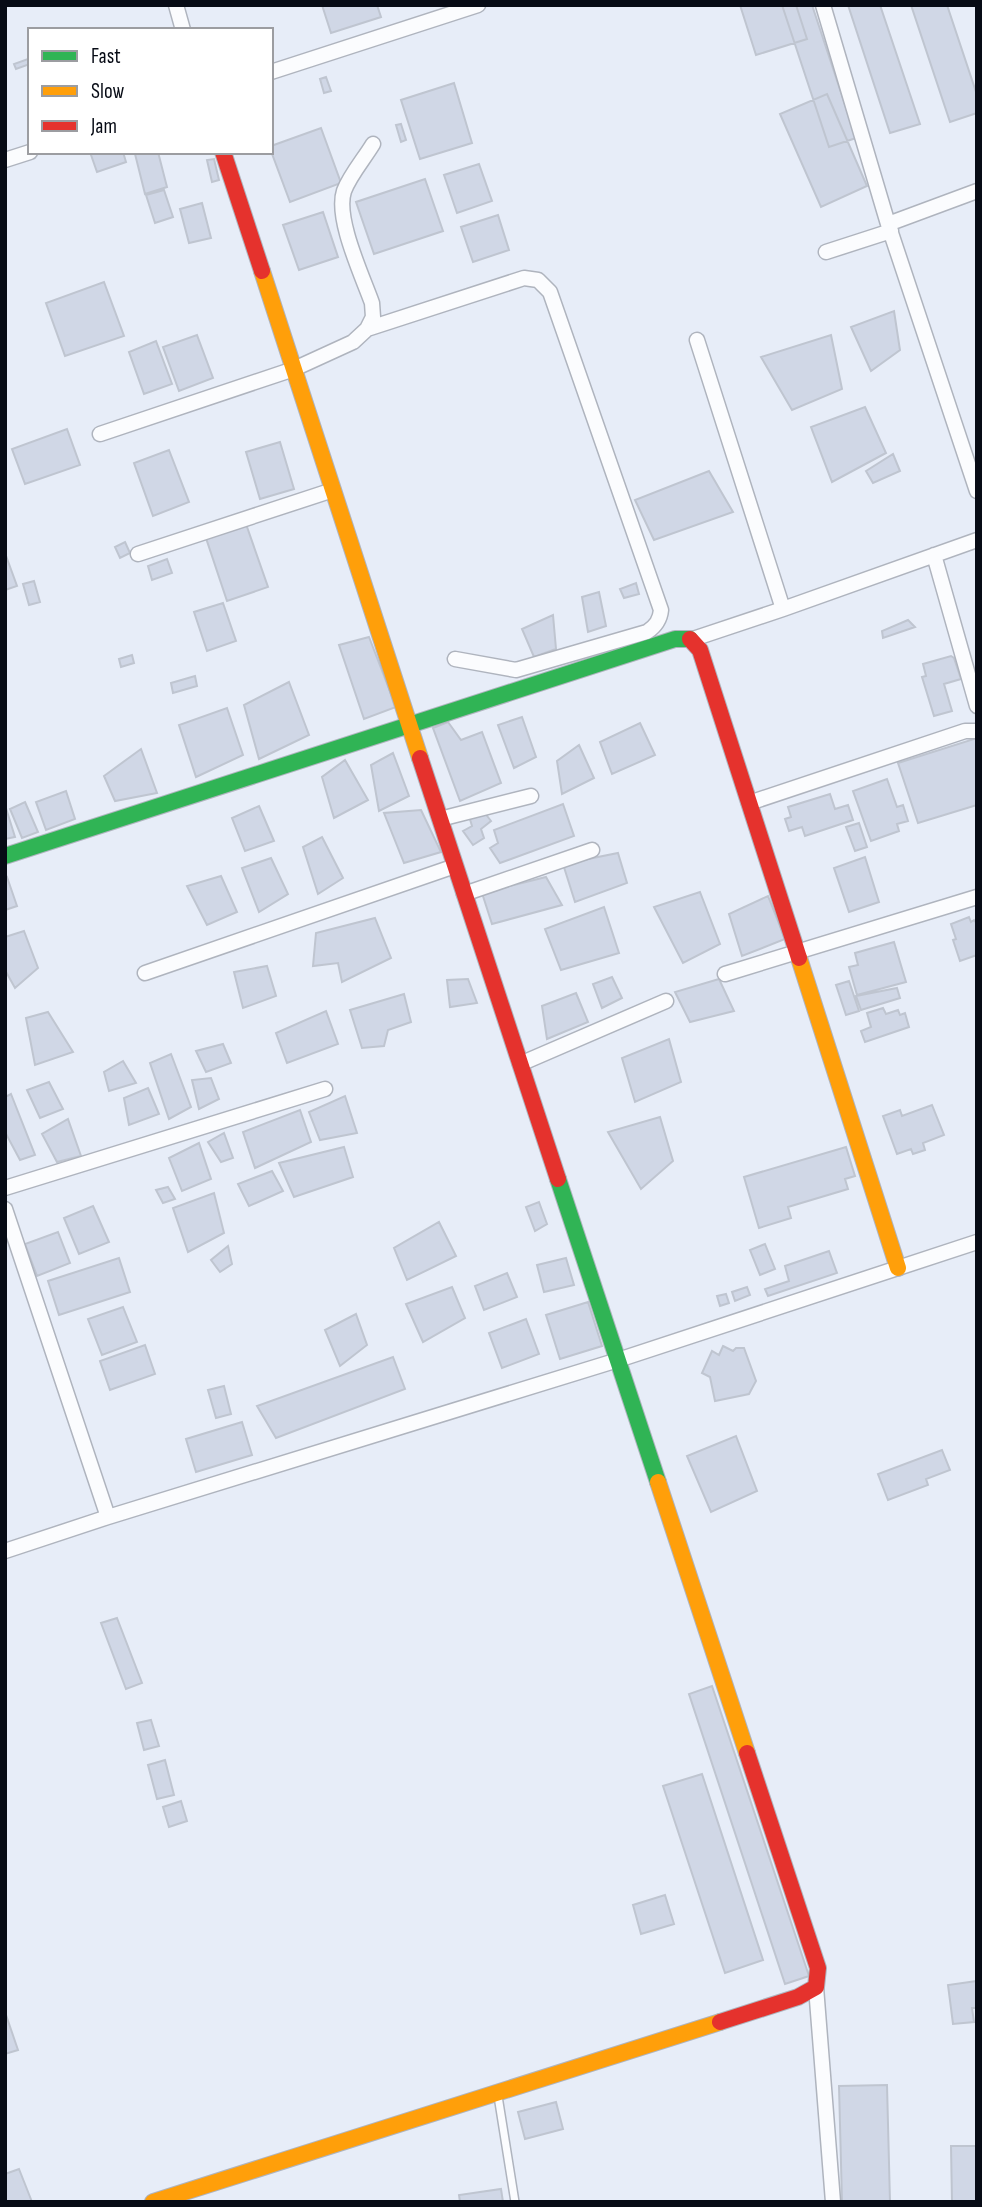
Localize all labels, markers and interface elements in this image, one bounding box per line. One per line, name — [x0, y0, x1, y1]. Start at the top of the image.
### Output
legend — [28, 28, 273, 154]
text: Fast — [91, 44, 121, 69]
text: Slow — [91, 79, 125, 104]
text: Jam — [90, 114, 117, 139]

